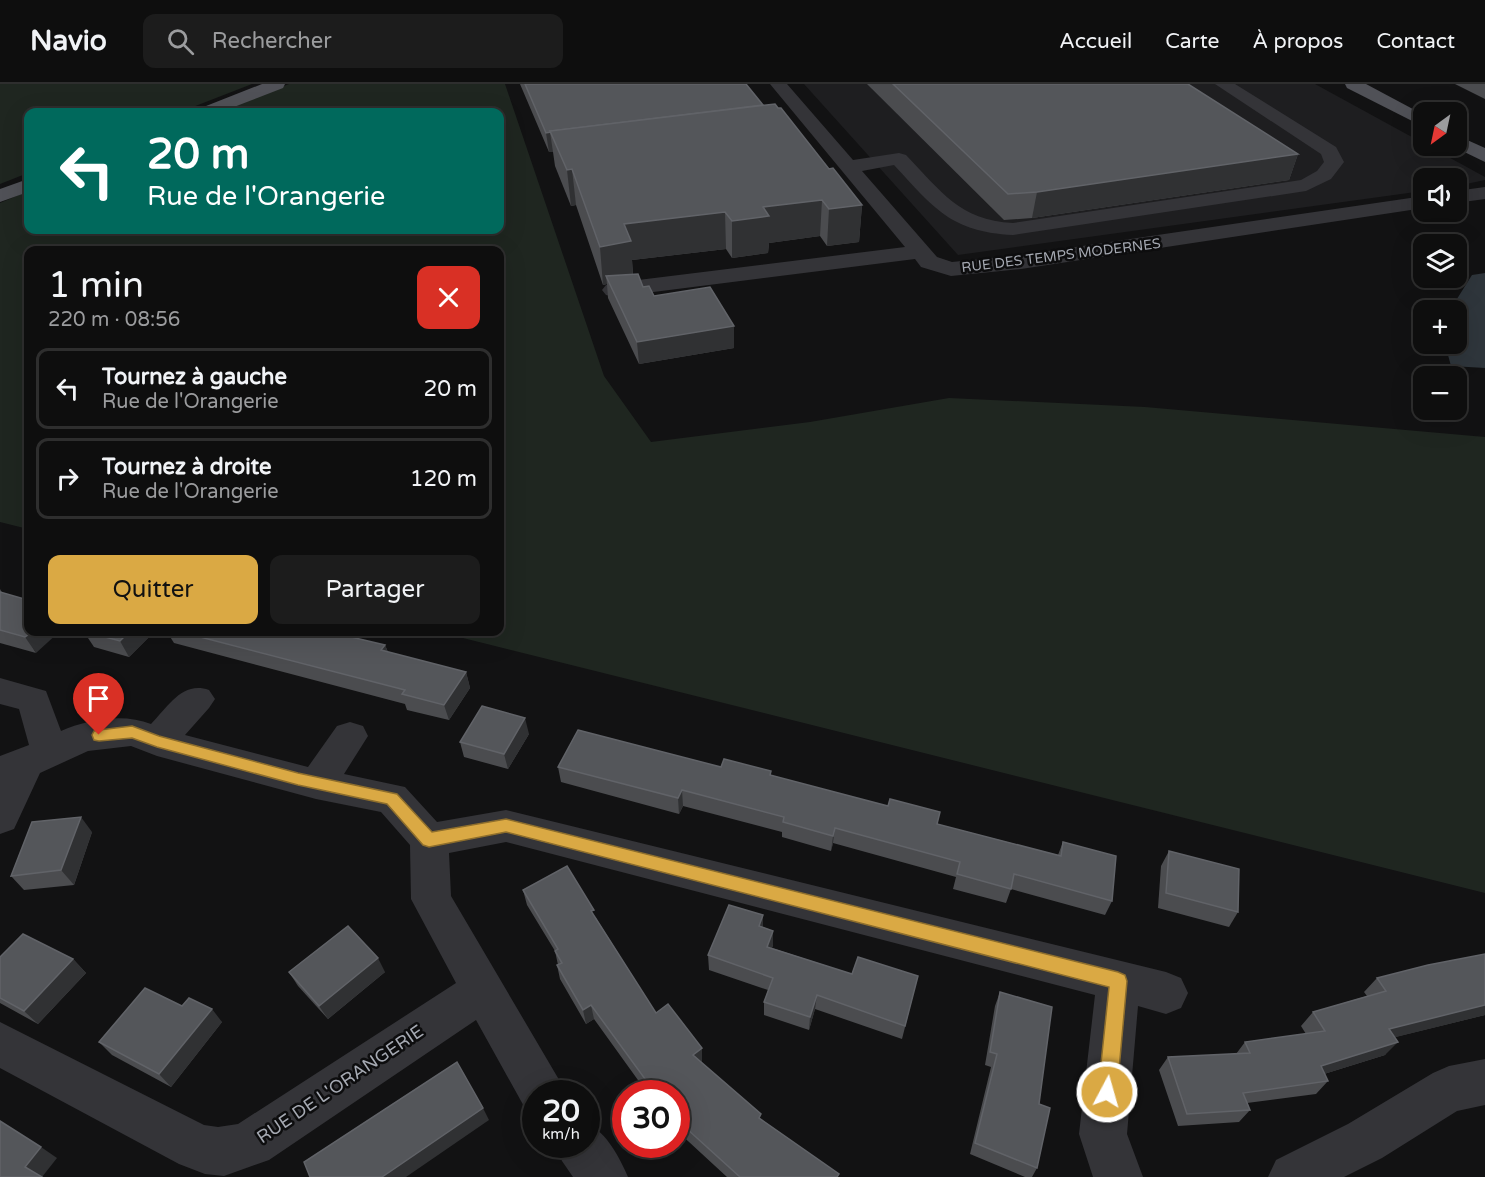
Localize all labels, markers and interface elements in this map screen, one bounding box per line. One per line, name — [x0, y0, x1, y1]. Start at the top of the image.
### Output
search box — [143, 14, 563, 68]
text: Navio — [30, 24, 107, 58]
icon: search — [164, 25, 197, 58]
text: Rechercher — [212, 28, 332, 54]
text: Accueil — [1059, 29, 1132, 54]
text: Carte — [1165, 29, 1219, 54]
text: À propos — [1252, 29, 1343, 54]
text: Contact — [1376, 29, 1455, 54]
north arrow — [1413, 102, 1467, 156]
map controls — [1413, 102, 1467, 420]
text: 20 m — [147, 129, 249, 180]
icon: left — [48, 132, 126, 210]
button: sound — [1413, 168, 1467, 222]
text: Rue de l'Orangerie — [147, 180, 385, 213]
button: layers — [1413, 234, 1467, 288]
street label: RUE DES TEMPS MODERNES — [960, 235, 1162, 276]
text: 1 min — [48, 264, 144, 307]
button: close — [417, 266, 480, 329]
button: + — [1413, 300, 1467, 354]
text: 220 m · 08:56 — [48, 308, 180, 332]
text: Tournez à gauche — [102, 364, 287, 390]
button: − — [1413, 366, 1467, 420]
icon: left — [51, 372, 84, 405]
text: 20 m — [423, 376, 477, 402]
text: Rue de l'Orangerie — [102, 390, 279, 414]
text: Tournez à droite — [102, 454, 271, 480]
icon: right — [51, 462, 84, 495]
text: 120 m — [410, 466, 477, 492]
text: Rue de l'Orangerie — [102, 480, 279, 504]
button: Quitter — [48, 555, 258, 624]
button: Partager — [270, 555, 480, 624]
pin — [73, 673, 124, 735]
icon: arrive — [82, 682, 115, 715]
street label: RUE DE L'ORANGERIE — [252, 1020, 428, 1148]
position arrow — [1075, 1060, 1139, 1124]
speed limit sign: 30 — [612, 1080, 690, 1158]
text: 20 — [542, 1093, 580, 1130]
text: km/h — [542, 1125, 580, 1143]

